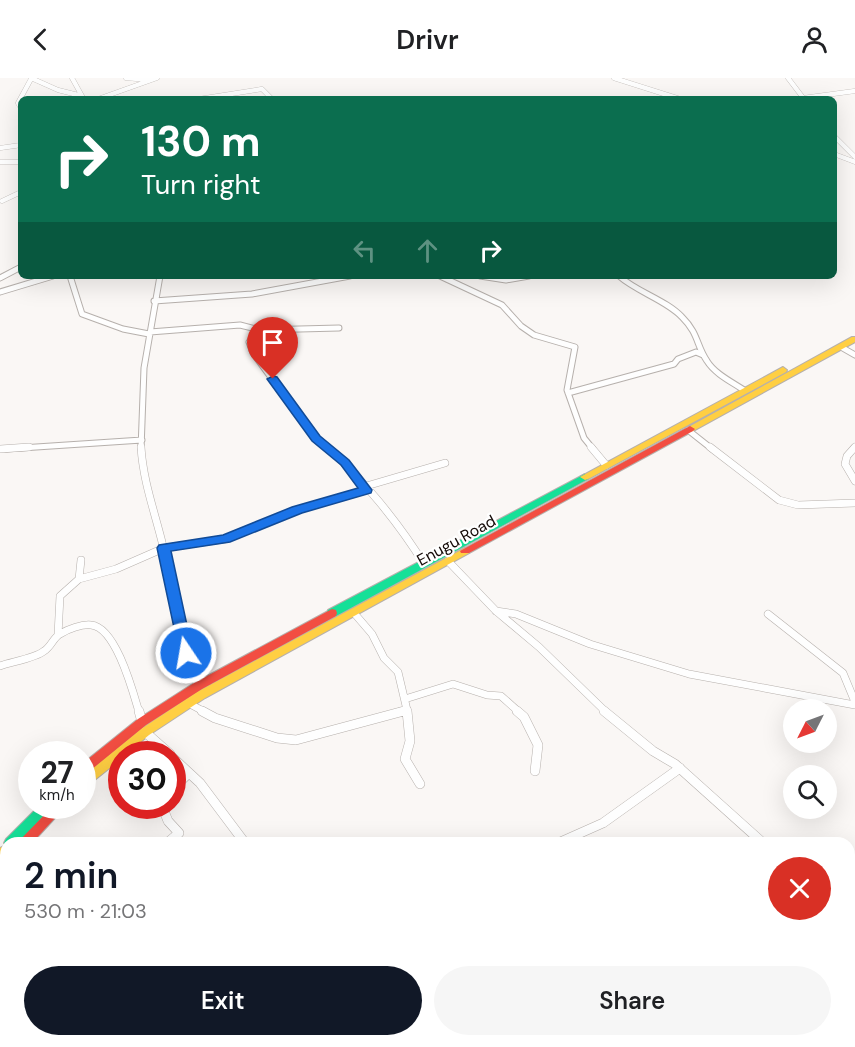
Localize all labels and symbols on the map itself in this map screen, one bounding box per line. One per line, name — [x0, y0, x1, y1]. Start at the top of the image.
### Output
pin — [247, 317, 298, 379]
street label: Enugu Road — [413, 510, 499, 571]
position arrow — [154, 621, 218, 685]
north arrow — [783, 699, 837, 753]
speed limit sign: 30 — [108, 741, 186, 819]

